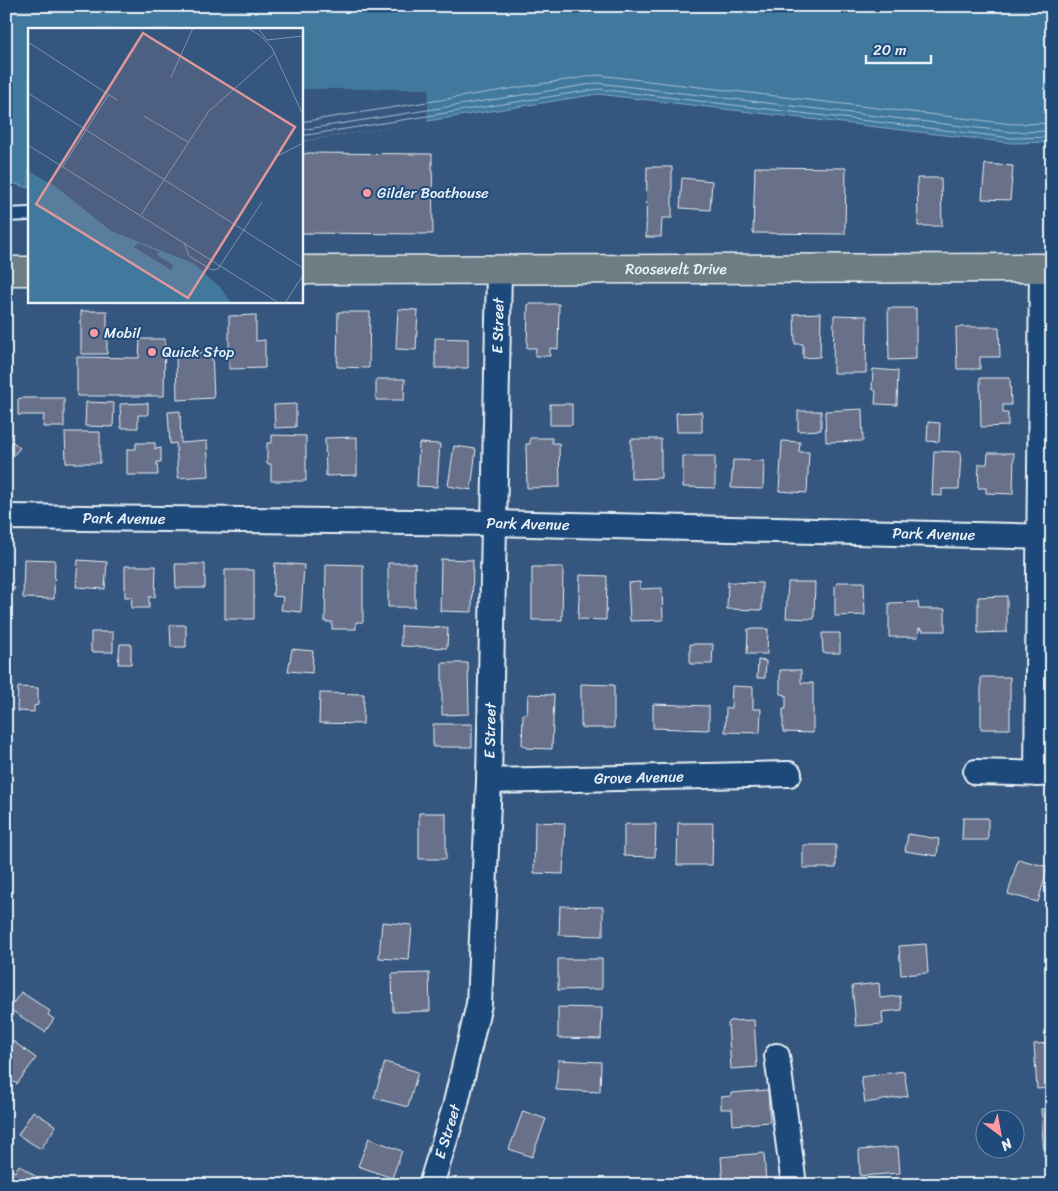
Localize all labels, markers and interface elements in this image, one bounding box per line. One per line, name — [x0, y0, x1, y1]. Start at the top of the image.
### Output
inset map — [28, 28, 302, 302]
scale bar — [866, 32, 930, 64]
text: 20 m — [873, 37, 907, 63]
place label: Gilder Boathouse — [377, 180, 489, 206]
marker: Gilder Boathouse — [361, 187, 373, 199]
street label: Roosevelt Drive — [625, 256, 727, 282]
street label: E Street — [484, 297, 511, 354]
place label: Mobil — [104, 320, 141, 346]
marker: Mobil — [88, 327, 100, 339]
place label: Quick Stop — [162, 339, 234, 365]
marker: Quick Stop — [146, 346, 158, 358]
street label: Park Avenue — [82, 505, 166, 532]
street label: Park Avenue — [486, 510, 570, 538]
street label: Park Avenue — [892, 520, 976, 548]
street label: E Street — [476, 701, 504, 759]
street label: Grove Avenue — [594, 763, 684, 792]
street label: E Street — [427, 1100, 468, 1162]
north arrow — [976, 1108, 1026, 1158]
text: N — [996, 1131, 1018, 1158]

